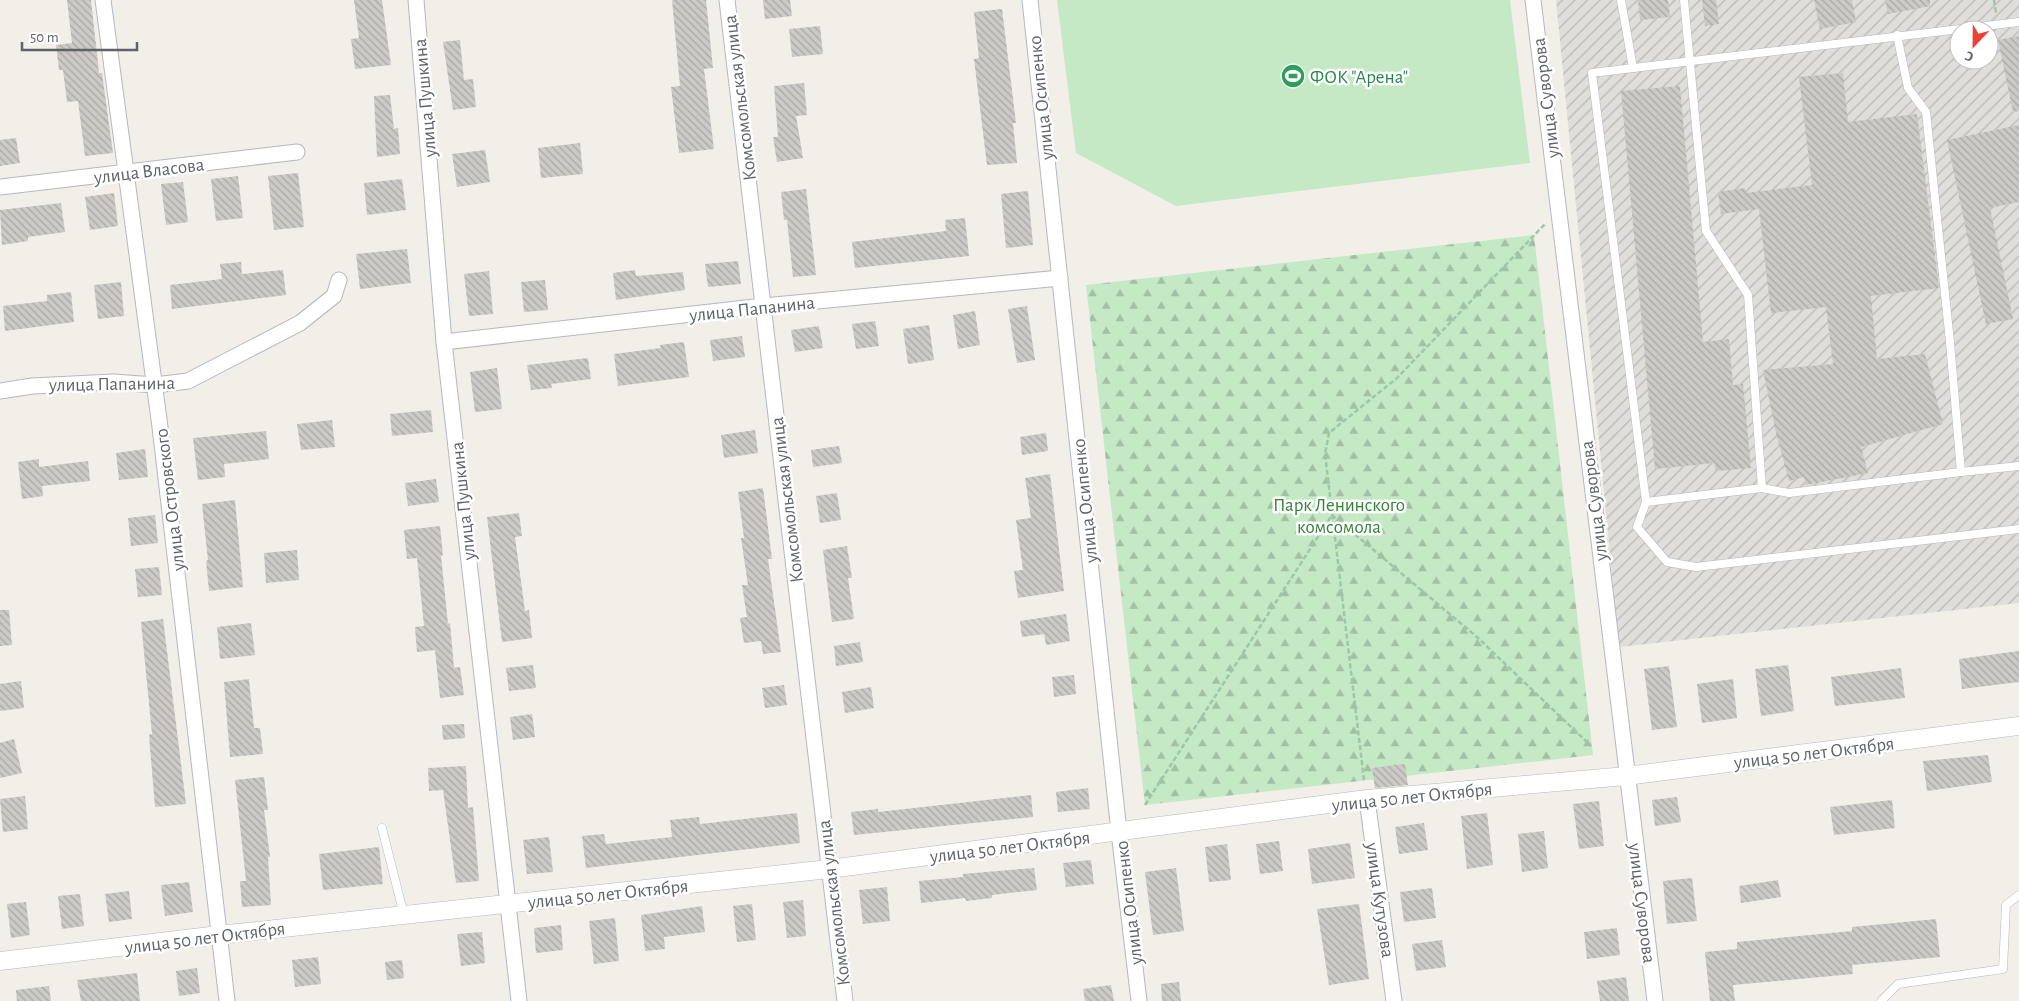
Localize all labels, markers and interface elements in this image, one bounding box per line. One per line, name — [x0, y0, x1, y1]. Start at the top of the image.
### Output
street label: Комсомольская улица — [721, 13, 760, 182]
scale bar — [22, 20, 138, 52]
north arrow — [1949, 20, 1999, 70]
text: 50 m — [30, 30, 59, 45]
street label: улица Осипенко — [1026, 35, 1058, 162]
street label: улица Суворова — [1530, 36, 1563, 160]
street label: улица Пушкина — [411, 37, 440, 159]
text: С — [1963, 48, 1976, 64]
sports icon: ФОК "Арена" — [1280, 63, 1306, 89]
place label: ФОК "Арена" — [1310, 68, 1408, 87]
street label: улица Власова — [92, 155, 206, 188]
street label: улица Папанина — [687, 293, 816, 326]
street label: улица Папанина — [48, 374, 176, 395]
street label: Комсомольская улица — [768, 415, 807, 584]
street label: улица Островского — [152, 427, 189, 573]
street label: улица Осипенко — [1070, 438, 1102, 565]
street label: улица Суворова — [1578, 439, 1611, 563]
street label: улица Пушкина — [448, 440, 479, 562]
park label: Парк Ленинского комсомола — [1273, 496, 1405, 537]
street label: улица 50 лет Октября — [1732, 734, 1895, 773]
street label: улица 50 лет Октября — [1330, 780, 1493, 815]
street label: Комсомольская улица — [815, 818, 854, 987]
street label: улица 50 лет Октября — [928, 828, 1091, 867]
street label: улица Осипенко — [1112, 840, 1147, 967]
street label: улица Кутузова — [1362, 840, 1397, 959]
street label: улица Суворова — [1625, 841, 1658, 965]
street label: улица 50 лет Октября — [526, 877, 689, 912]
street label: улица 50 лет Октября — [123, 919, 286, 958]

